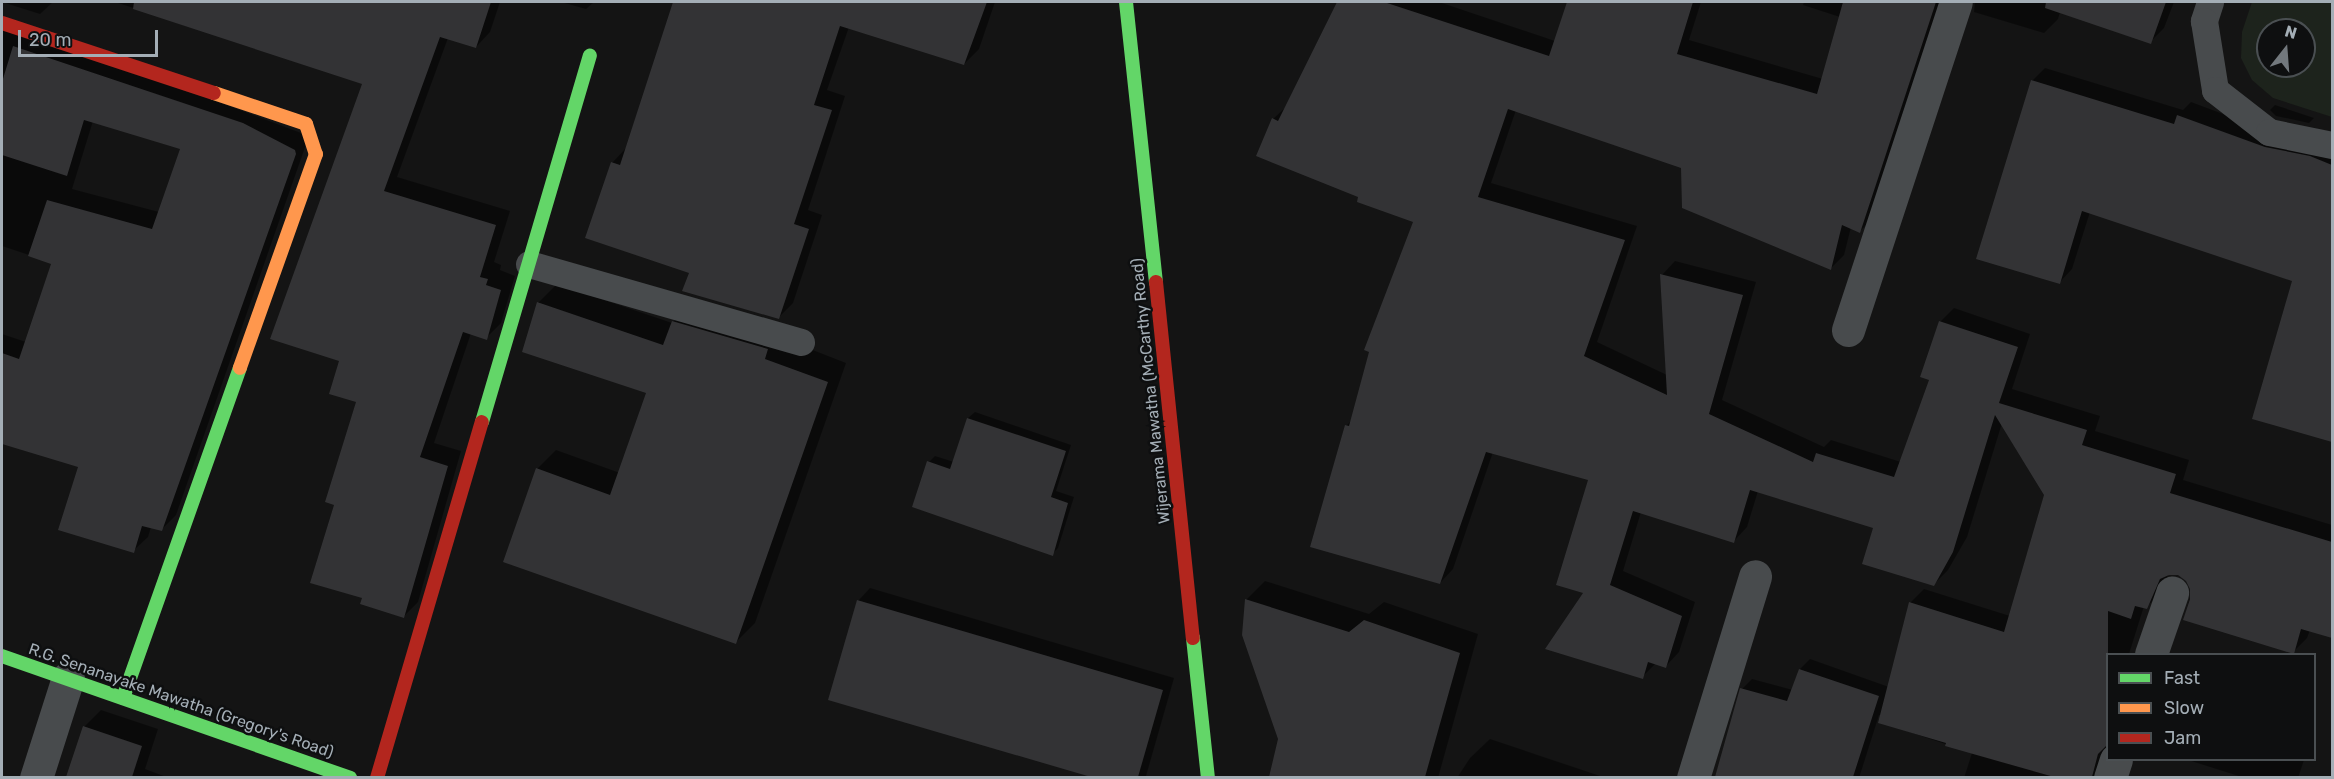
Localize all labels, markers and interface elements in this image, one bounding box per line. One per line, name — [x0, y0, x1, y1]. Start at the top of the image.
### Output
scale bar — [21, 18, 160, 56]
north arrow — [2256, 18, 2316, 78]
text: N — [2283, 21, 2299, 43]
text: 20 m — [29, 29, 71, 51]
street label: Wijerama Mawatha (McCarthy Road) — [1127, 257, 1175, 525]
street label: R.G. Senanayake Mawatha (Gregory's Road) — [26, 640, 336, 762]
legend — [2106, 653, 2316, 761]
text: Fast — [2164, 667, 2200, 689]
text: Slow — [2164, 697, 2204, 719]
text: Jam — [2164, 727, 2201, 749]

